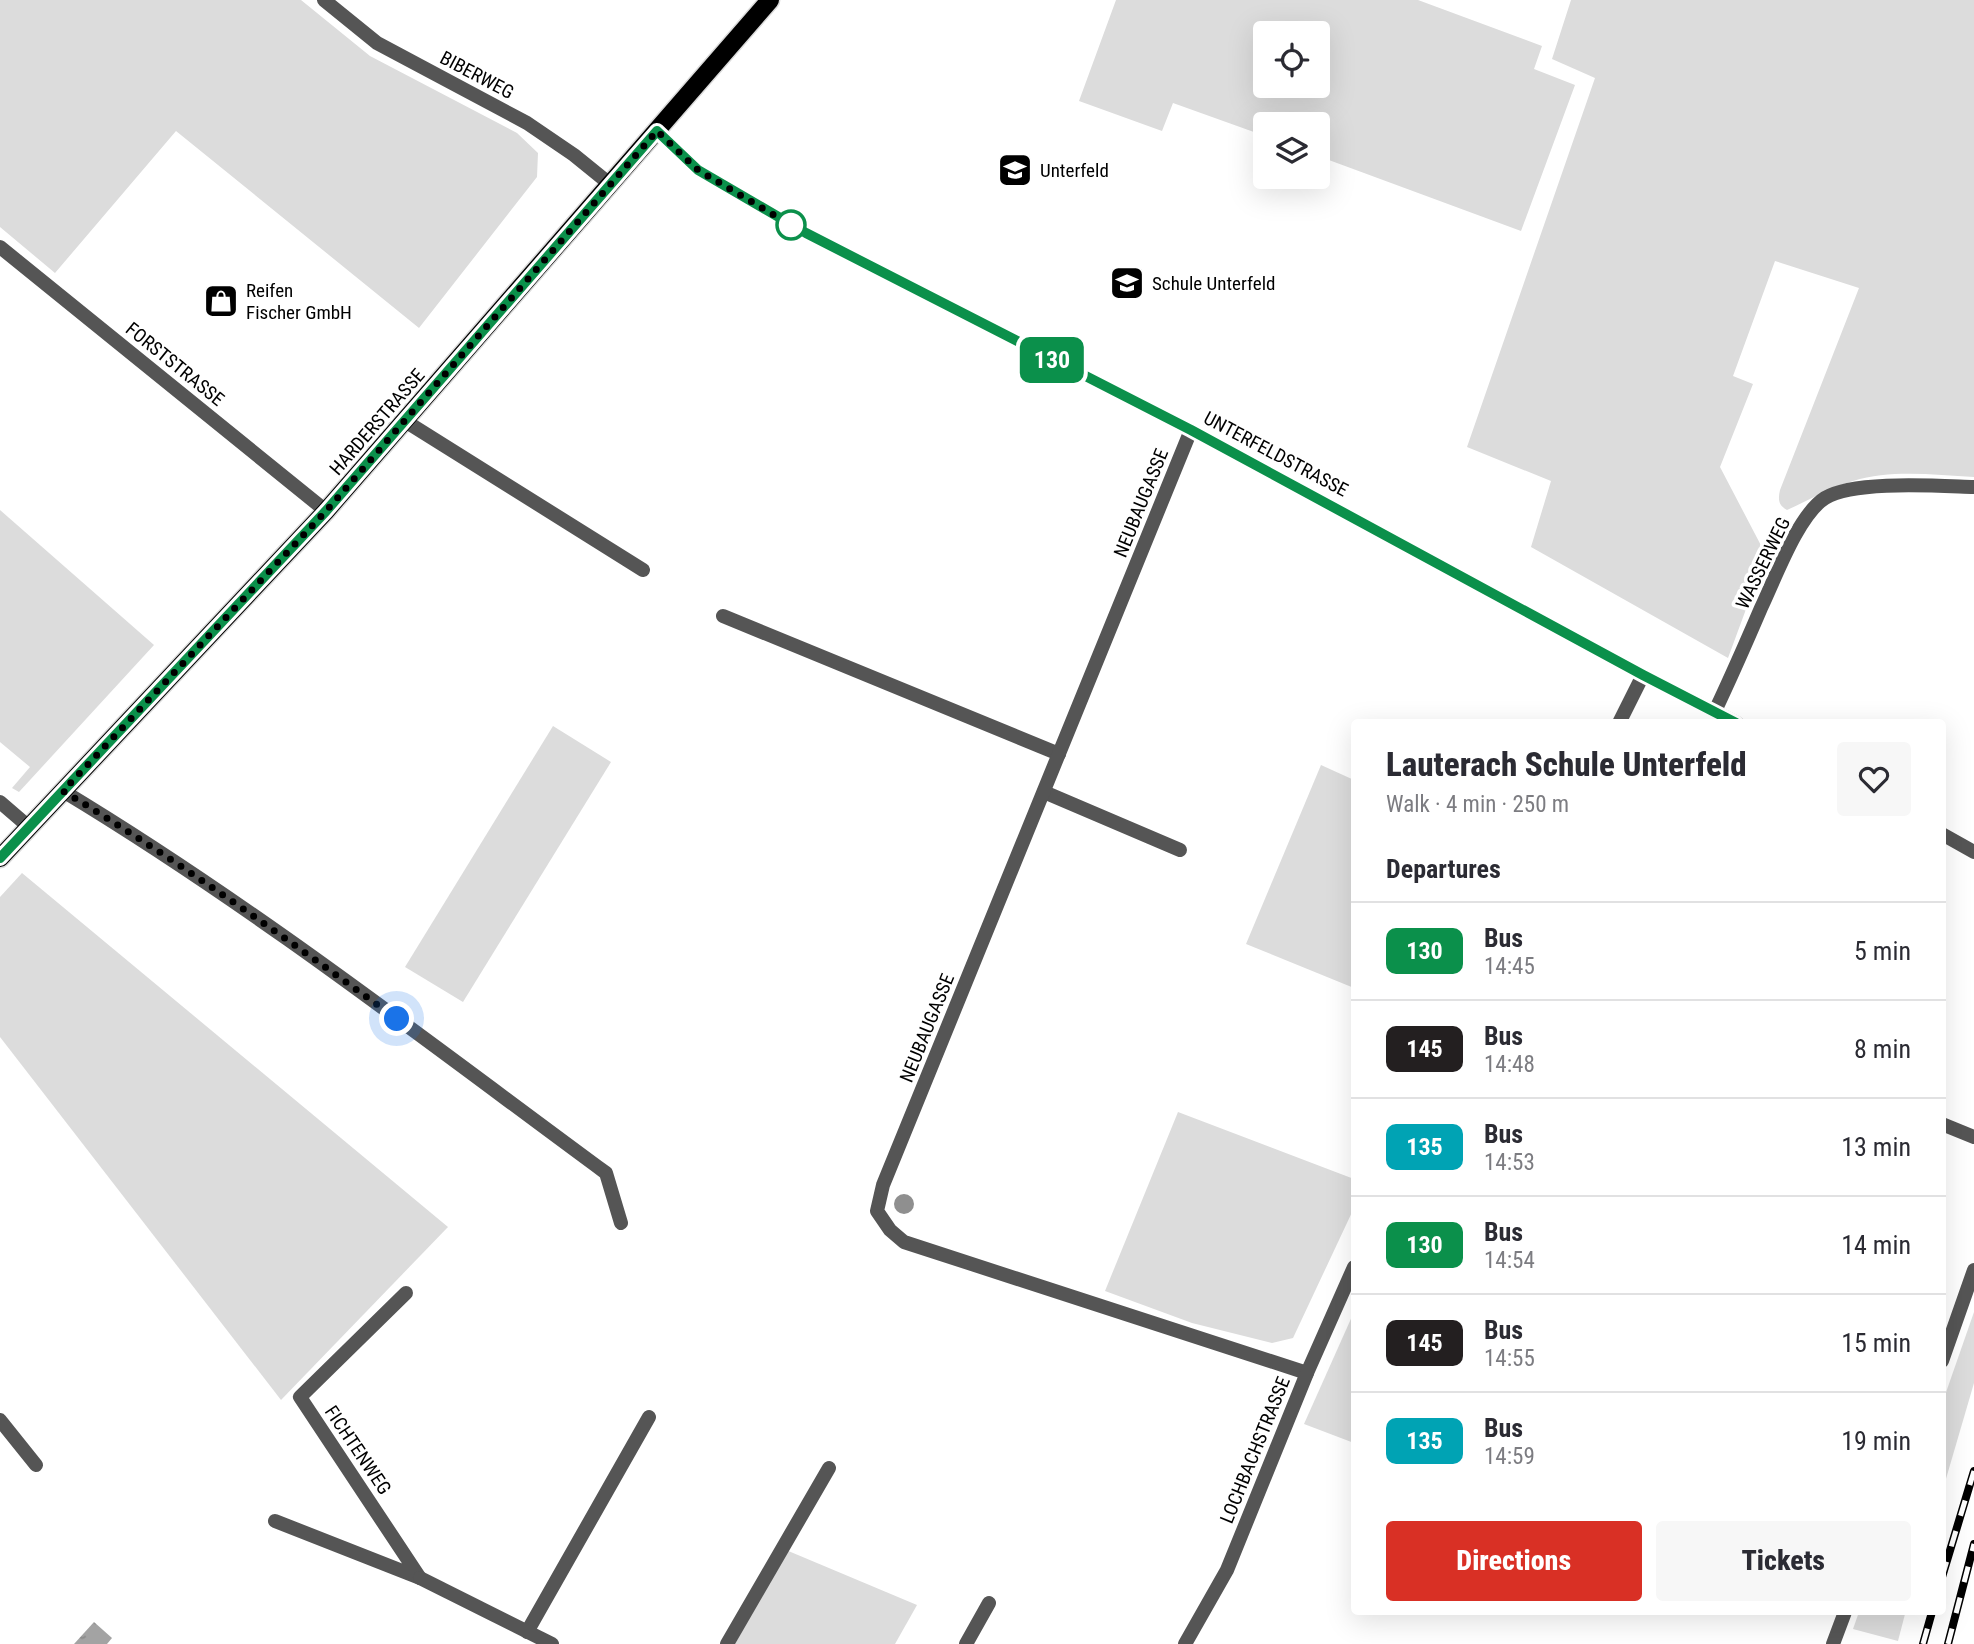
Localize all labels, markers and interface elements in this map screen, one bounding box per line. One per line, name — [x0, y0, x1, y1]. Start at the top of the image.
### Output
map controls — [1253, 21, 1330, 189]
button: locate — [1253, 21, 1330, 98]
street label: BIBERWEG — [436, 46, 518, 104]
button: layers — [1253, 112, 1330, 189]
school or university icon: Unterfeld — [996, 151, 1034, 189]
place label: Unterfeld — [1040, 159, 1109, 182]
unlabelled marker — [776, 210, 806, 240]
school or university icon: Schule Unterfeld — [1108, 264, 1146, 302]
place label: Schule Unterfeld — [1152, 272, 1275, 295]
place label: Reifen Fischer GmbH — [246, 279, 352, 324]
shop icon: Reifen Fischer GmbH — [202, 282, 240, 320]
street label: FORSTSTRASSE — [121, 317, 229, 411]
line badge: 130 — [1012, 337, 1092, 383]
text: 130 — [1034, 346, 1070, 374]
street label: HARDERSTRASSE — [325, 364, 429, 480]
street label: UNTERFELDSTRASSE — [1200, 406, 1352, 502]
street label: NEUBAUGASSE — [1109, 445, 1173, 561]
street label: WASSERWEG — [1731, 513, 1795, 613]
button: heart — [1837, 742, 1911, 816]
text: Lauterach Schule Unterfeld — [1386, 745, 1747, 784]
text: Walk · 4 min · 250 m — [1386, 791, 1569, 818]
text: Departures — [1386, 854, 1501, 884]
text: Bus — [1484, 923, 1523, 953]
text: 5 min — [1854, 936, 1911, 966]
text: 130 — [1406, 937, 1443, 965]
text: 14:45 — [1484, 953, 1535, 980]
street label: NEUBAUGASSE — [895, 970, 959, 1086]
your location — [379, 1001, 414, 1036]
text: Bus — [1484, 1021, 1523, 1051]
text: 8 min — [1854, 1034, 1911, 1064]
text: 145 — [1406, 1035, 1443, 1063]
text: 14:48 — [1484, 1051, 1535, 1078]
text: Bus — [1484, 1119, 1523, 1149]
text: 13 min — [1841, 1132, 1911, 1162]
text: 135 — [1406, 1133, 1443, 1161]
text: 14:53 — [1484, 1149, 1535, 1176]
text: Bus — [1484, 1217, 1523, 1247]
text: 14 min — [1841, 1230, 1911, 1260]
text: 130 — [1406, 1231, 1443, 1259]
text: 14:54 — [1484, 1247, 1535, 1274]
text: Bus — [1484, 1315, 1523, 1345]
text: 15 min — [1841, 1328, 1911, 1358]
text: 145 — [1406, 1329, 1443, 1357]
text: 14:55 — [1484, 1345, 1535, 1372]
street label: LOCHBACHSTRASSE — [1215, 1373, 1295, 1527]
street label: FICHTENWEG — [320, 1401, 396, 1499]
text: Bus — [1484, 1413, 1523, 1443]
text: 19 min — [1841, 1426, 1911, 1456]
text: 135 — [1406, 1427, 1443, 1455]
text: 14:59 — [1484, 1443, 1535, 1470]
button: Directions — [1386, 1521, 1642, 1601]
button: Tickets — [1656, 1521, 1911, 1601]

